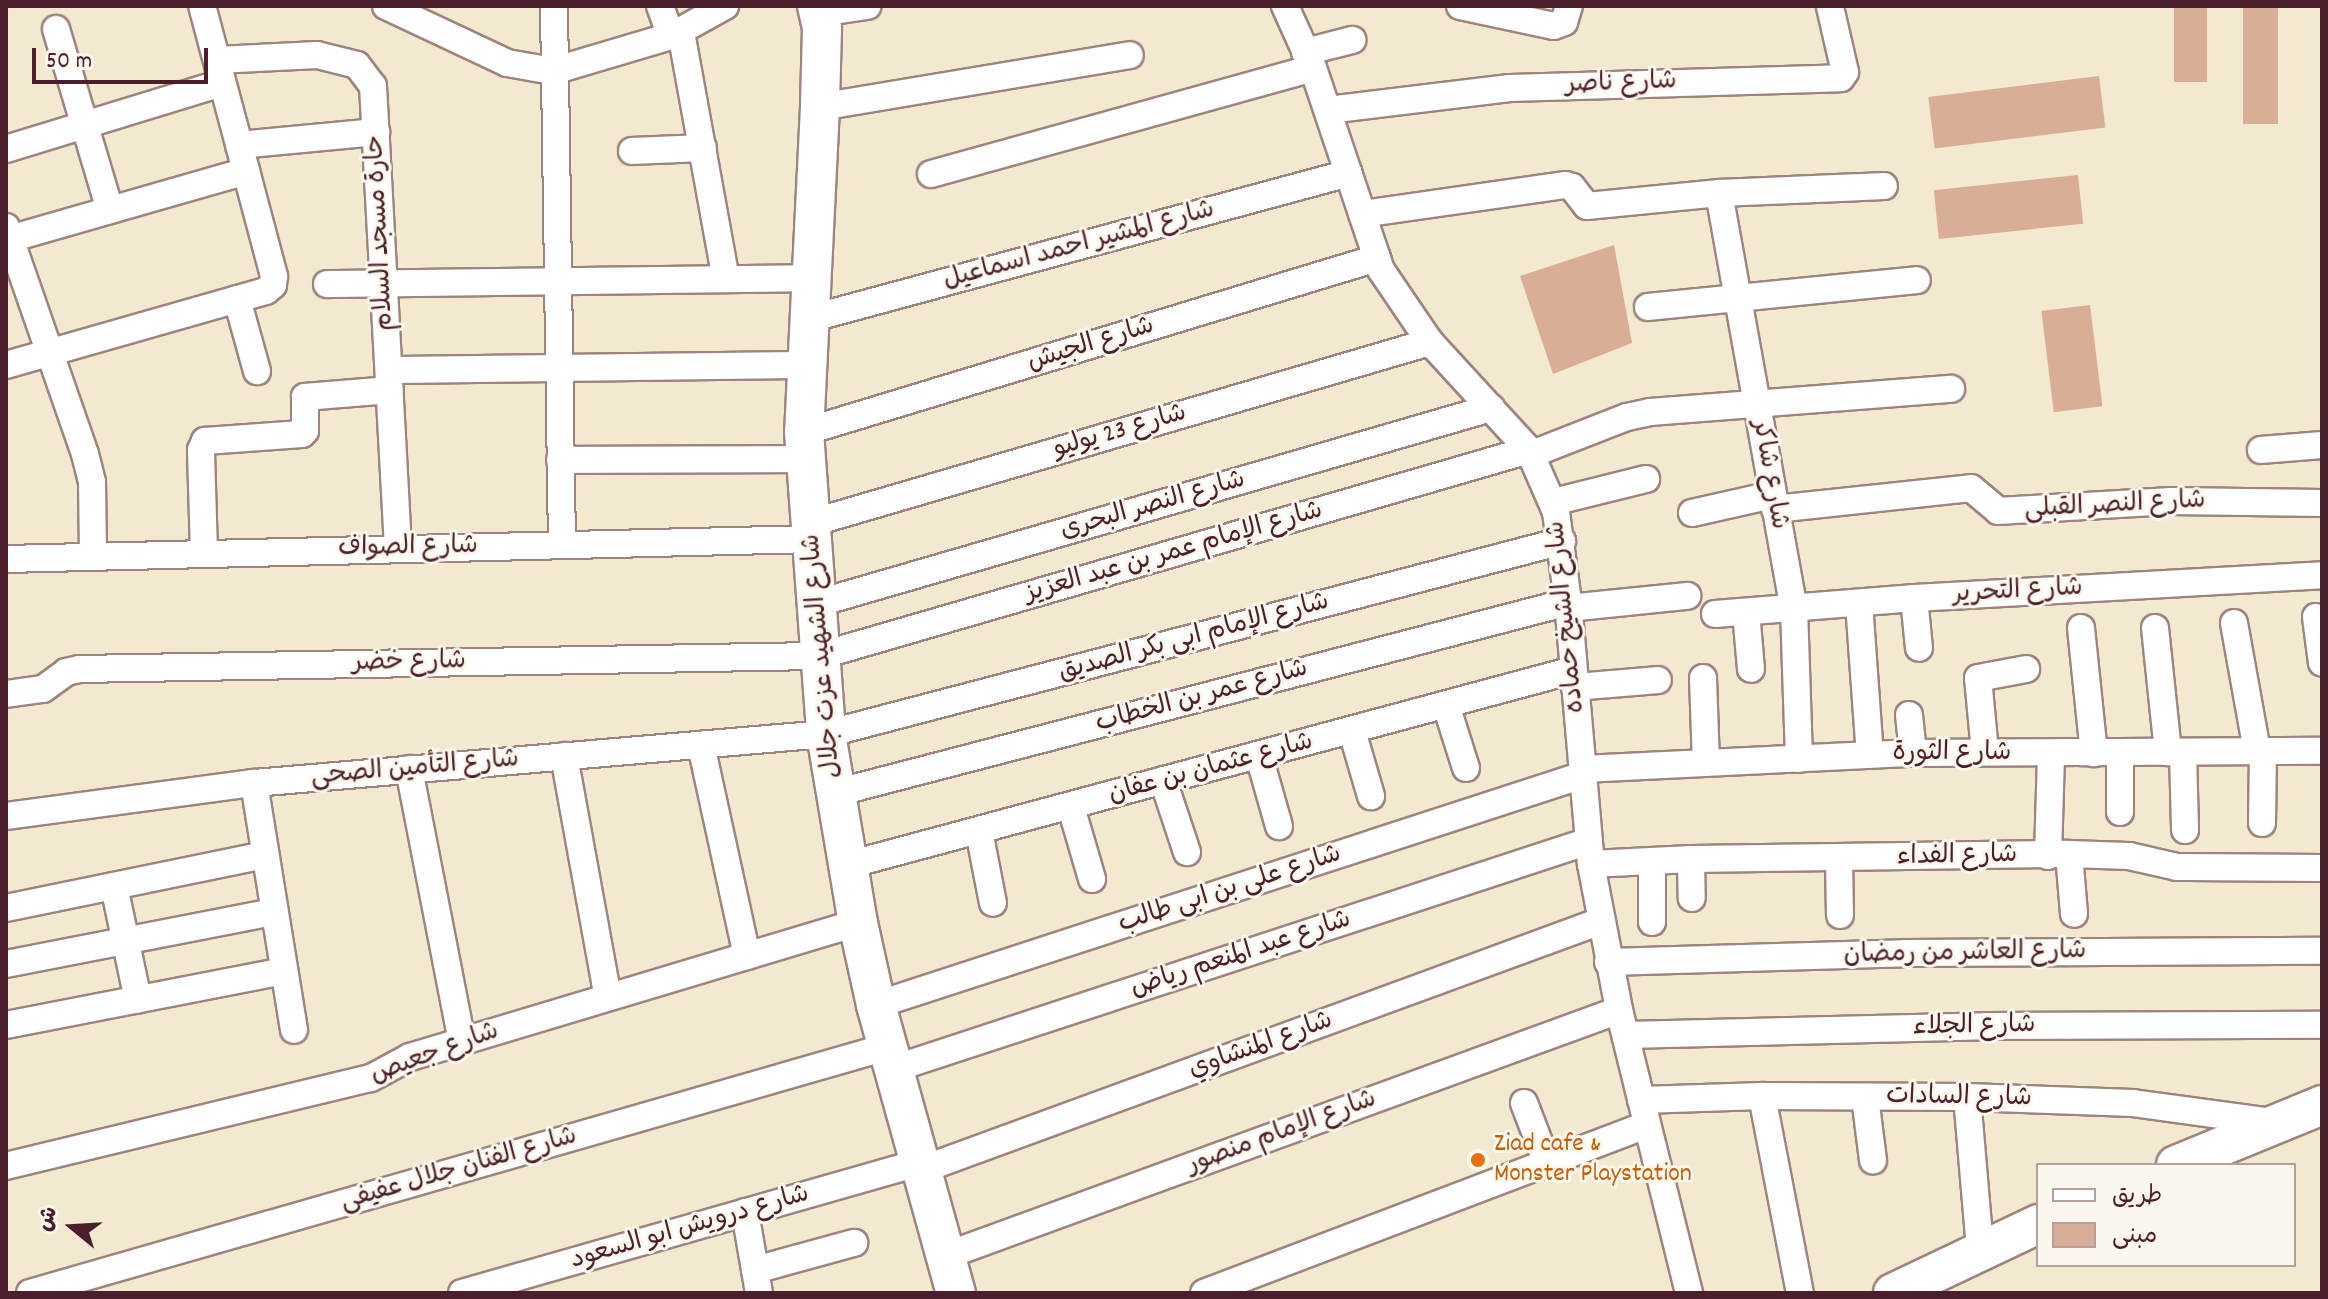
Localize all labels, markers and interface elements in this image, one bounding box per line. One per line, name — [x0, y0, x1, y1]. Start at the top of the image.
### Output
scale bar — [36, 32, 212, 82]
text: 50 m — [46, 45, 92, 79]
street label: شارع ناصر — [1565, 66, 1677, 102]
street label: حارة مسجد السلام — [360, 134, 402, 332]
street label: شارع المشير احمد اسماعيل — [940, 195, 1218, 297]
street label: شارع الجيش — [1024, 311, 1158, 379]
street label: شارع 23 يوليو — [1050, 398, 1190, 466]
street label: شارع شاكر — [1744, 418, 1794, 532]
street label: شارع النصر البحرى — [1057, 465, 1249, 547]
street label: شارع النصر القبلى — [2024, 486, 2206, 526]
street label: شارع الإمام عمر بن عبد العزيز — [1021, 495, 1327, 611]
street label: شارع الشيخ حماده — [1541, 519, 1593, 715]
street label: شارع الصواف — [338, 531, 478, 565]
street label: شارع الشهيد عزت جلال — [797, 533, 849, 779]
street label: شارع التحرير — [1952, 573, 2084, 611]
street label: شارع الإمام ابى بكر الصديق — [1055, 587, 1333, 689]
street label: شارع خضر — [352, 646, 466, 680]
street label: شارع عمر بن الخطاب — [1093, 654, 1311, 740]
street label: شارع عثمان بن عفان — [1105, 727, 1317, 811]
street label: شارع الثورة — [1893, 738, 2011, 770]
street label: شارع التأمين الصحى — [310, 744, 520, 794]
street label: شارع على بن ابى طالب — [1115, 839, 1345, 941]
street label: شارع الفداء — [1897, 840, 2017, 874]
street label: شارع عبد المنعم رياض — [1127, 905, 1355, 1005]
street label: شارع العاشر من رمضان — [1843, 936, 2087, 972]
street label: شارع المنشاوي — [1185, 1005, 1337, 1087]
street label: شارع الجلاء — [1912, 1010, 2036, 1044]
street label: شارع جعيص — [366, 1016, 504, 1092]
street label: شارع السادات — [1886, 1081, 2032, 1115]
street label: شارع الإمام منصور — [1183, 1084, 1381, 1182]
street label: شارع الفنان جلال عفيفى — [337, 1121, 581, 1219]
place label: Ziad cafe & Monster Playstation — [1494, 1129, 1692, 1190]
marker: Ziad cafe & Monster Playstation — [1469, 1151, 1487, 1169]
legend — [2036, 1163, 2296, 1267]
street label: شارع درويش ابو السعود — [567, 1179, 813, 1277]
text: طريق — [2112, 1180, 2162, 1214]
north arrow — [32, 1187, 112, 1267]
text: ش — [30, 1203, 67, 1236]
text: مبنى — [2112, 1220, 2157, 1254]

